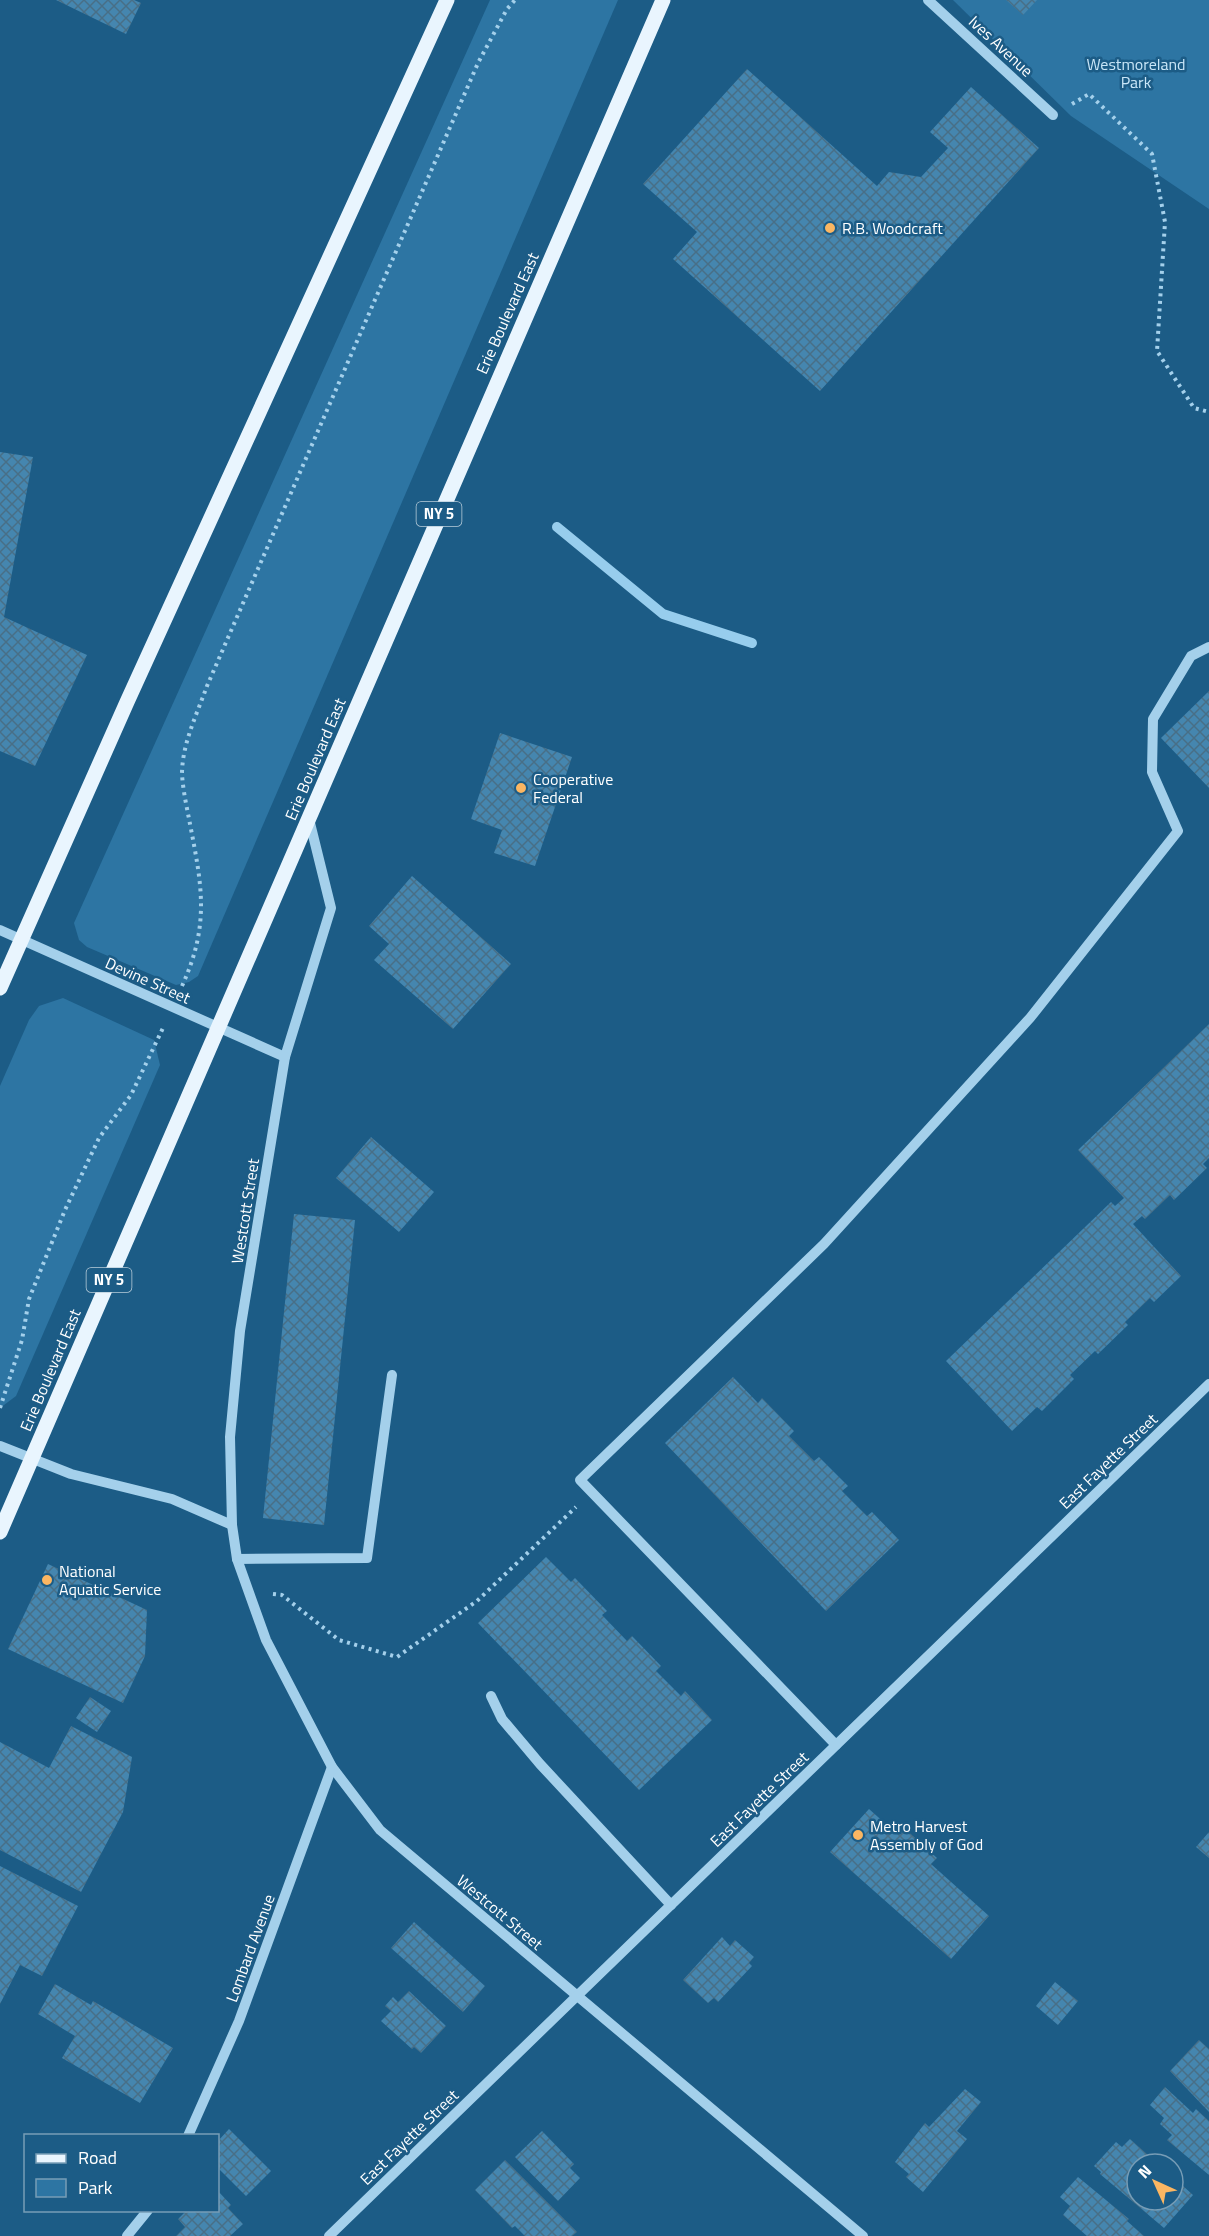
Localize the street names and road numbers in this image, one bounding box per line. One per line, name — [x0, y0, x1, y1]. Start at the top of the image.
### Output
street label: Ives Avenue — [963, 10, 1039, 82]
street label: Erie Boulevard East — [469, 248, 545, 378]
road number: NY 5 — [416, 502, 462, 526]
street label: Erie Boulevard East — [278, 694, 352, 824]
street label: Devine Street — [102, 951, 195, 1010]
street label: Westcott Street — [225, 1156, 265, 1265]
road number: NY 5 — [86, 1268, 132, 1292]
street label: Erie Boulevard East — [13, 1305, 87, 1435]
street label: East Fayette Street — [1053, 1407, 1163, 1514]
street label: East Fayette Street — [704, 1745, 814, 1852]
street label: Westcott Street — [452, 1869, 549, 1956]
street label: Lombard Avenue — [219, 1891, 281, 2005]
street label: East Fayette Street — [354, 2083, 464, 2190]

